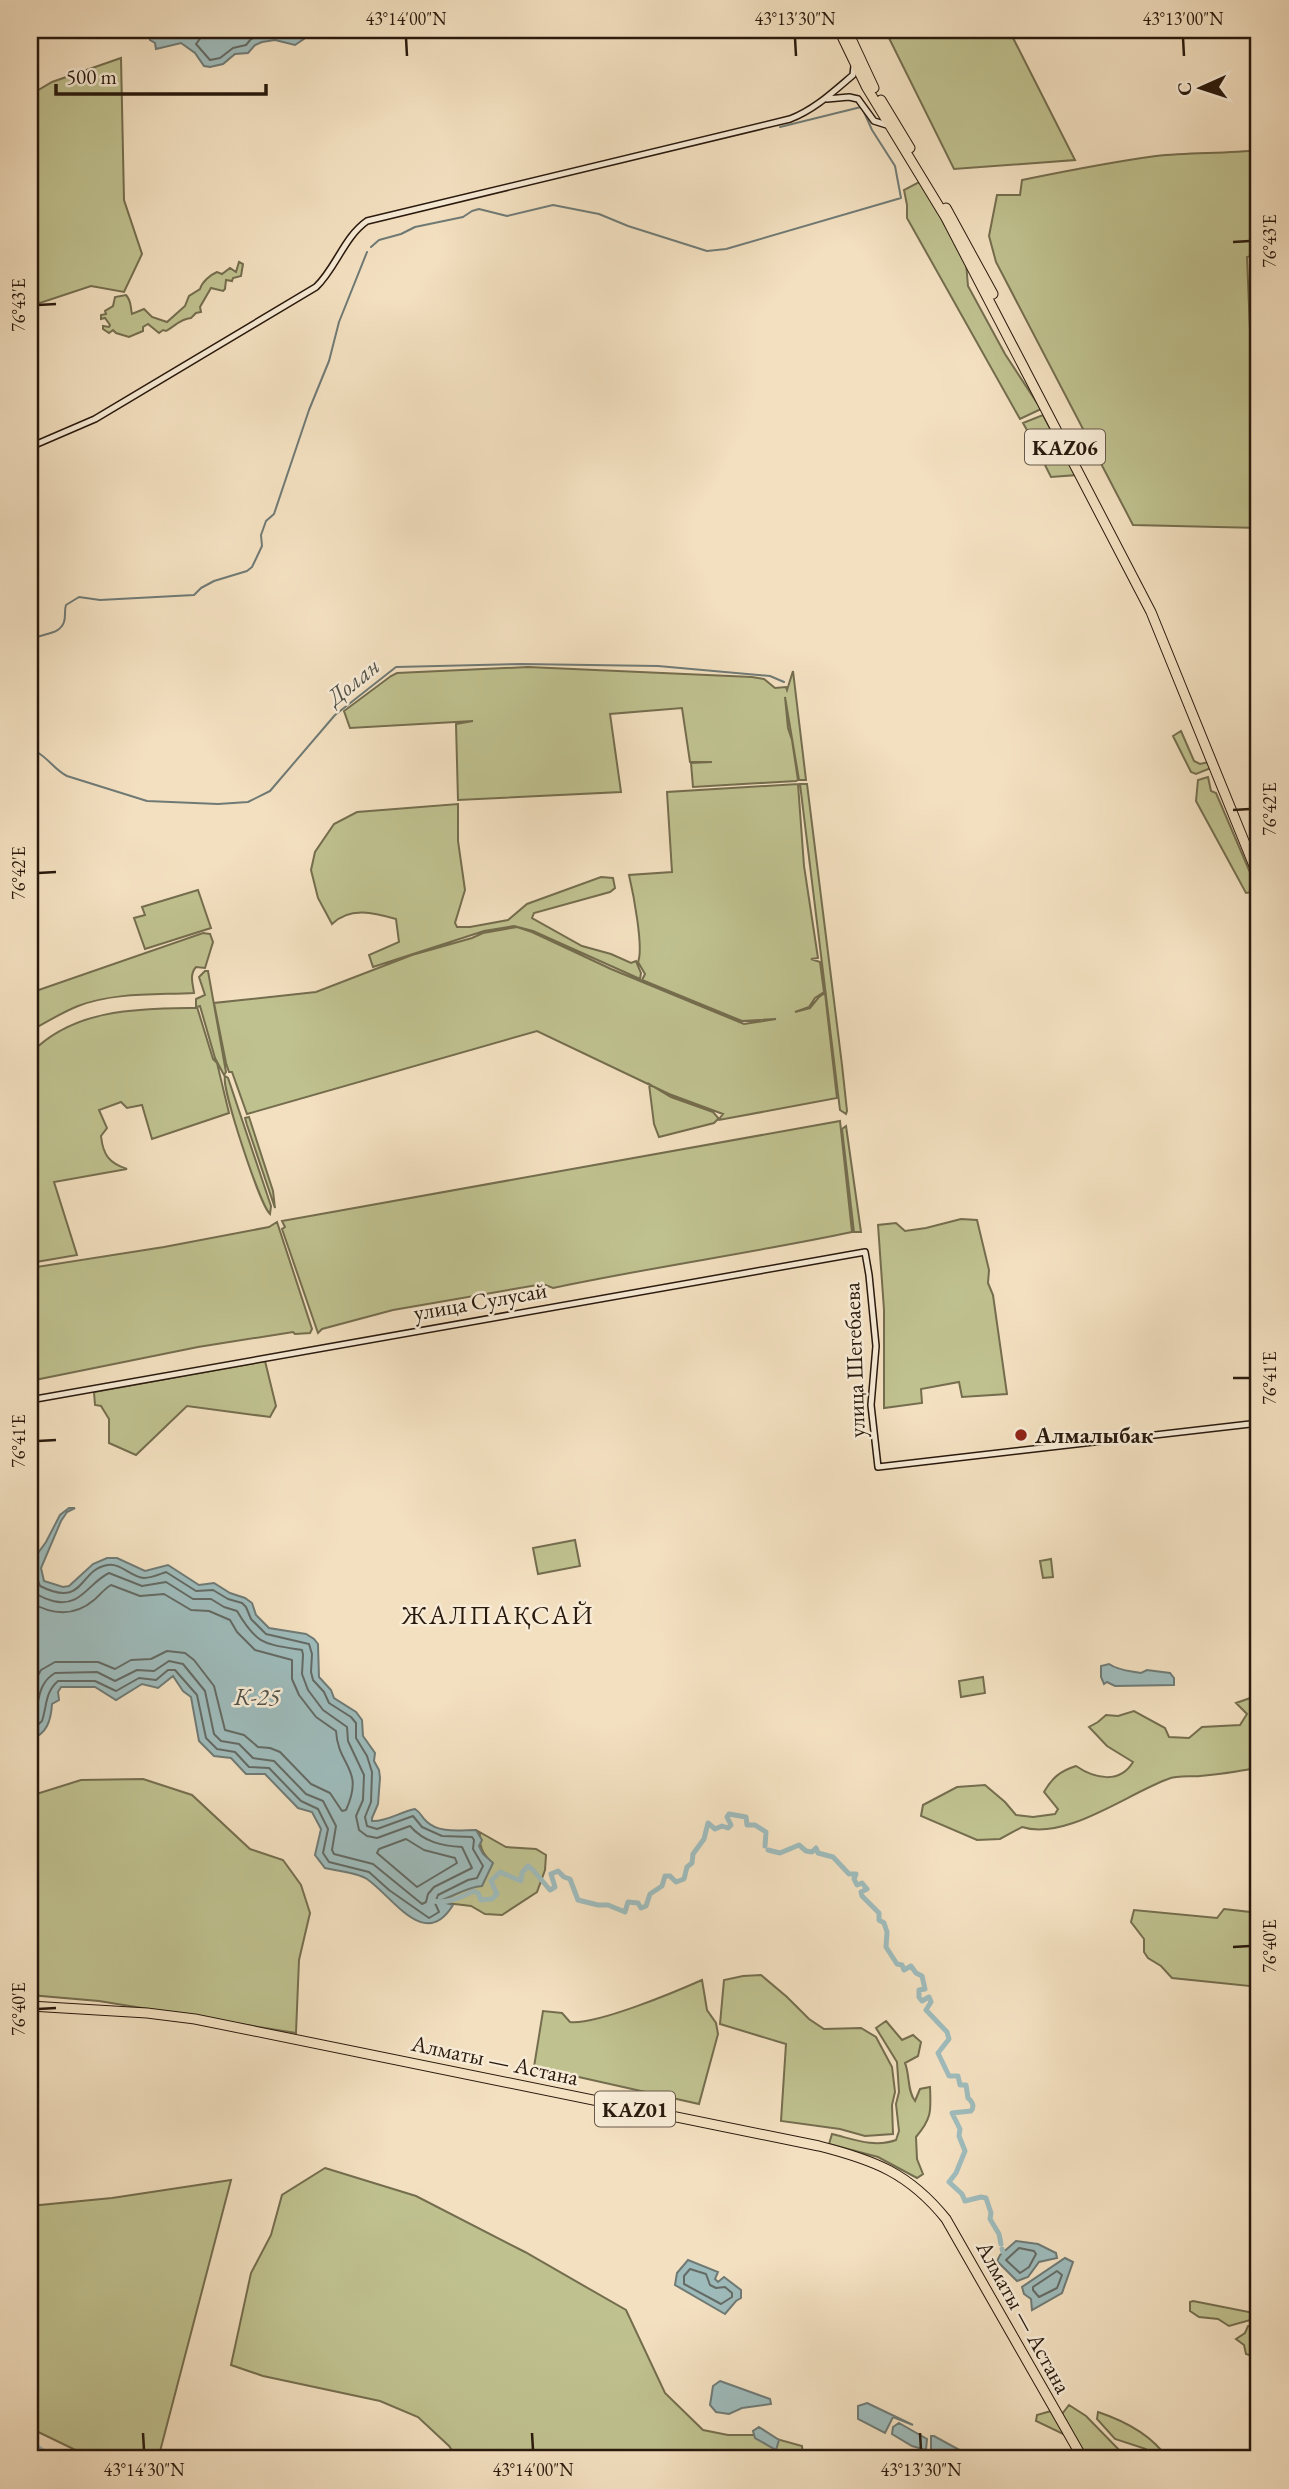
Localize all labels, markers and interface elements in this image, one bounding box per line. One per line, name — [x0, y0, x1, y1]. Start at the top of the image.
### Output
text: 43°14'00"N — [366, 7, 447, 30]
text: 43°13'30"N — [755, 7, 836, 30]
text: 43°13'00"N — [1143, 7, 1224, 30]
scale bar — [56, 52, 266, 96]
north arrow — [1166, 52, 1236, 122]
text: 500 m — [66, 63, 117, 90]
text: С — [1172, 81, 1197, 96]
text: 76°43'E — [1258, 214, 1281, 268]
text: 76°43'E — [7, 278, 30, 332]
road number: KАZ06 — [1025, 430, 1105, 464]
water label: Долан — [318, 650, 386, 713]
text: 76°42'E — [1258, 782, 1281, 836]
text: 76°42'E — [7, 846, 30, 900]
street label: улица Сулусай — [411, 1275, 549, 1327]
street label: улица Шегебаева — [836, 1281, 872, 1438]
text: 76°41'E — [1258, 1351, 1281, 1405]
text: 76°41'E — [7, 1414, 30, 1468]
place label: Алмалыбак — [1034, 1420, 1154, 1450]
marker: Алмалыбак — [1013, 1427, 1029, 1443]
district label: ЖАЛПАҚСАЙ — [401, 1598, 594, 1632]
water label: К-25 — [233, 1681, 281, 1712]
text: 76°40'E — [1258, 1919, 1281, 1973]
text: 76°40'E — [7, 1982, 30, 2036]
street label: Алматы — Астана — [408, 2027, 582, 2093]
road number: KАZ01 — [595, 2092, 675, 2126]
street label: Алматы — Астана — [969, 2234, 1079, 2399]
text: 43°14'30"N — [104, 2458, 185, 2481]
text: 43°14'00"N — [493, 2458, 574, 2481]
text: 43°13'30"N — [881, 2458, 962, 2481]

